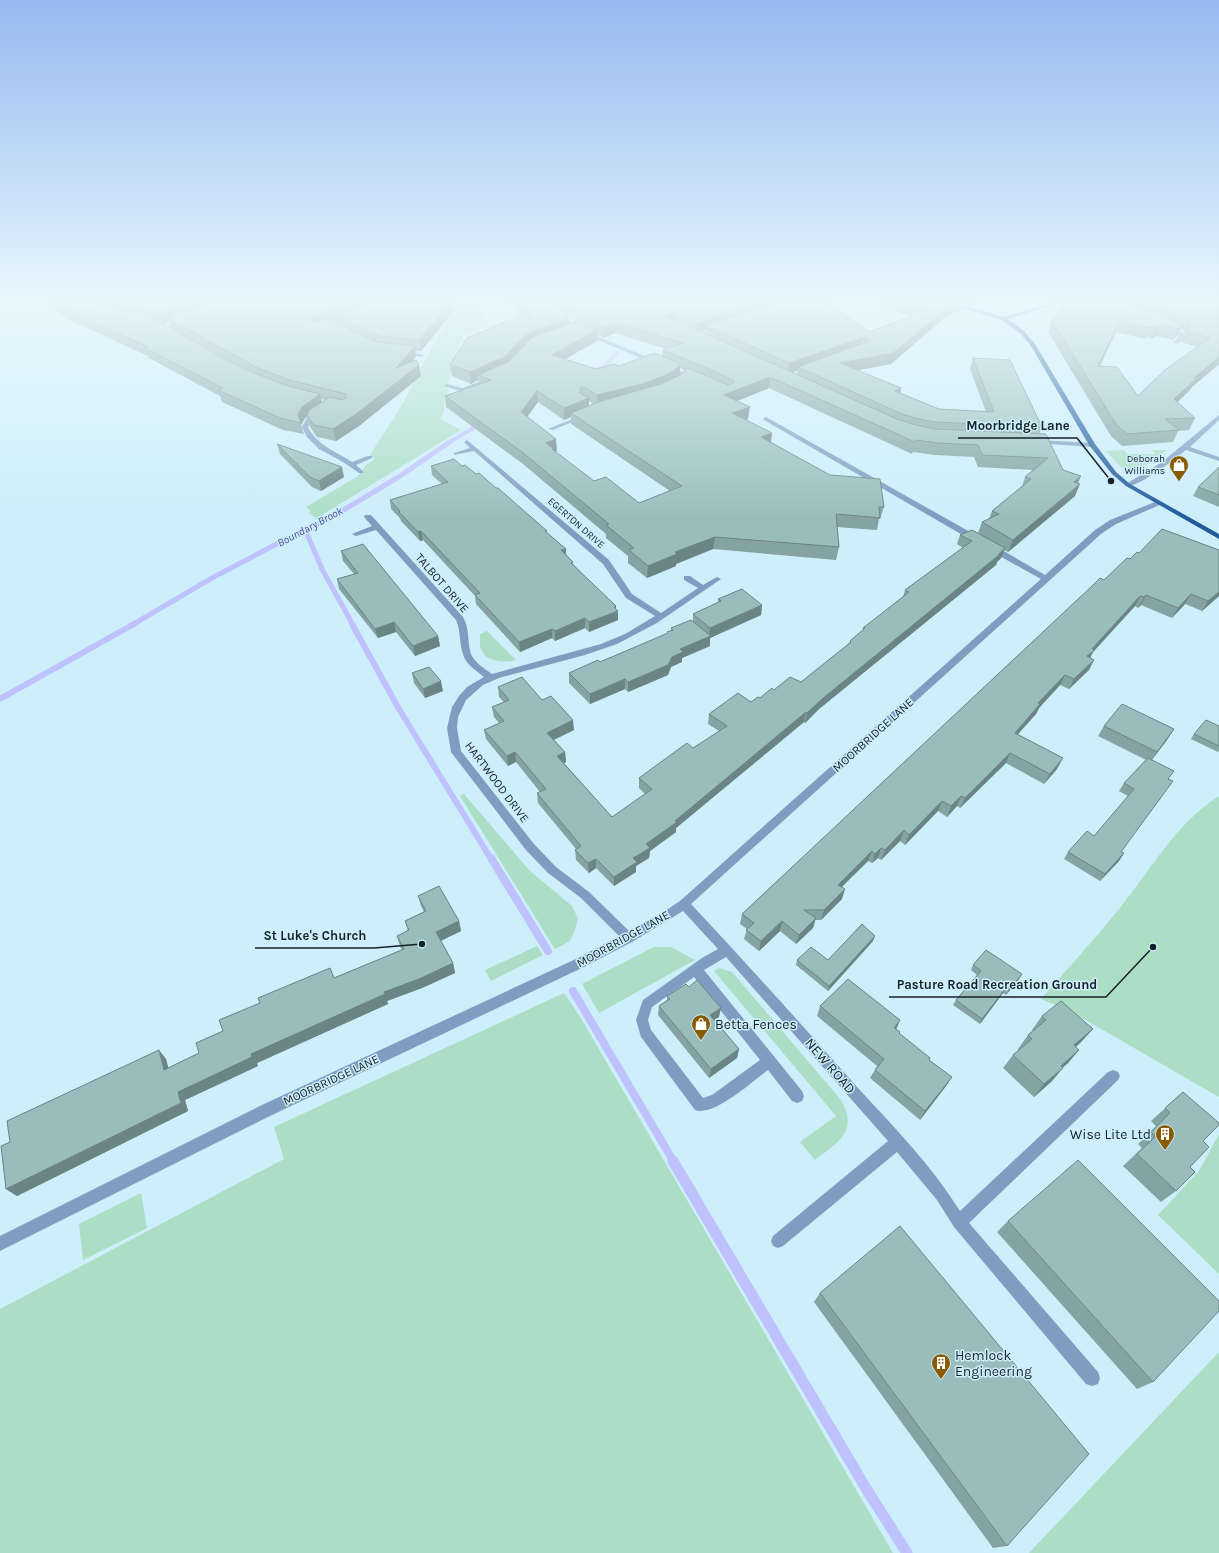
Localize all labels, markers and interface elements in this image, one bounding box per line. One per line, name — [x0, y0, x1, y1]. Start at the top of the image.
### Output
callout: Moorbridge Lane — [958, 413, 1077, 438]
text: Moorbridge Lane — [966, 418, 1070, 433]
place label: Deborah Williams — [1124, 453, 1165, 477]
shop icon: Deborah Williams — [1168, 454, 1190, 482]
street label: EGERTON DRIVE — [545, 495, 607, 551]
water label: Boundary Brook — [275, 504, 345, 550]
street label: TALBOT DRIVE — [412, 550, 472, 616]
street label: MOORBRIDGE LANE — [830, 695, 916, 775]
street label: HARTWOOD DRIVE — [462, 739, 532, 825]
street label: MOORBRIDGE LANE — [574, 908, 672, 970]
callout: St Luke's Church — [255, 923, 374, 948]
text: St Luke's Church — [264, 928, 366, 943]
callout: Pasture Road Recreation Ground — [889, 972, 1106, 997]
text: Pasture Road Recreation Ground — [897, 977, 1097, 992]
shop icon: Betta Fences — [690, 1013, 712, 1041]
place label: Betta Fences — [715, 1016, 797, 1033]
street label: NEW ROAD — [801, 1035, 859, 1097]
street label: MOORBRIDGE LANE — [281, 1052, 381, 1108]
building icon: Wise Lite Ltd — [1154, 1123, 1176, 1151]
place label: Wise Lite Ltd — [1070, 1126, 1151, 1143]
place label: Hemlock Engineering — [955, 1347, 1032, 1380]
building icon: Hemlock Engineering — [930, 1352, 952, 1380]

